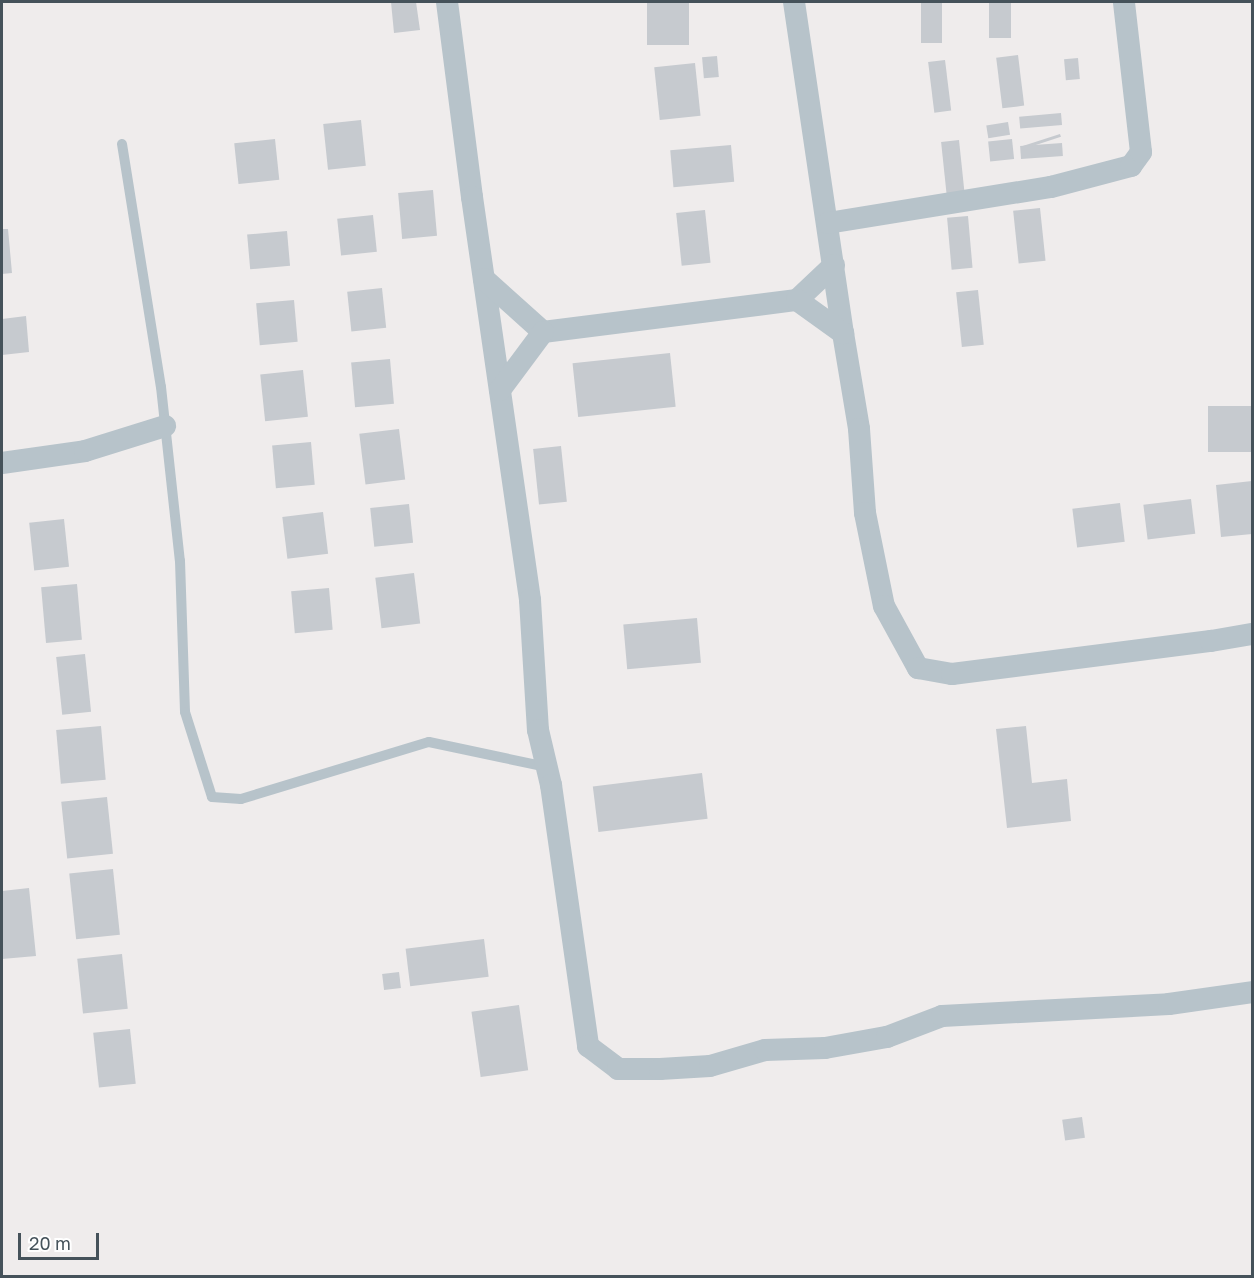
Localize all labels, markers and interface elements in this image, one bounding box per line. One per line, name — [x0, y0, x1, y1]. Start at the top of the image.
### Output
scale bar — [21, 1221, 102, 1259]
text: 20 m — [29, 1232, 71, 1254]

